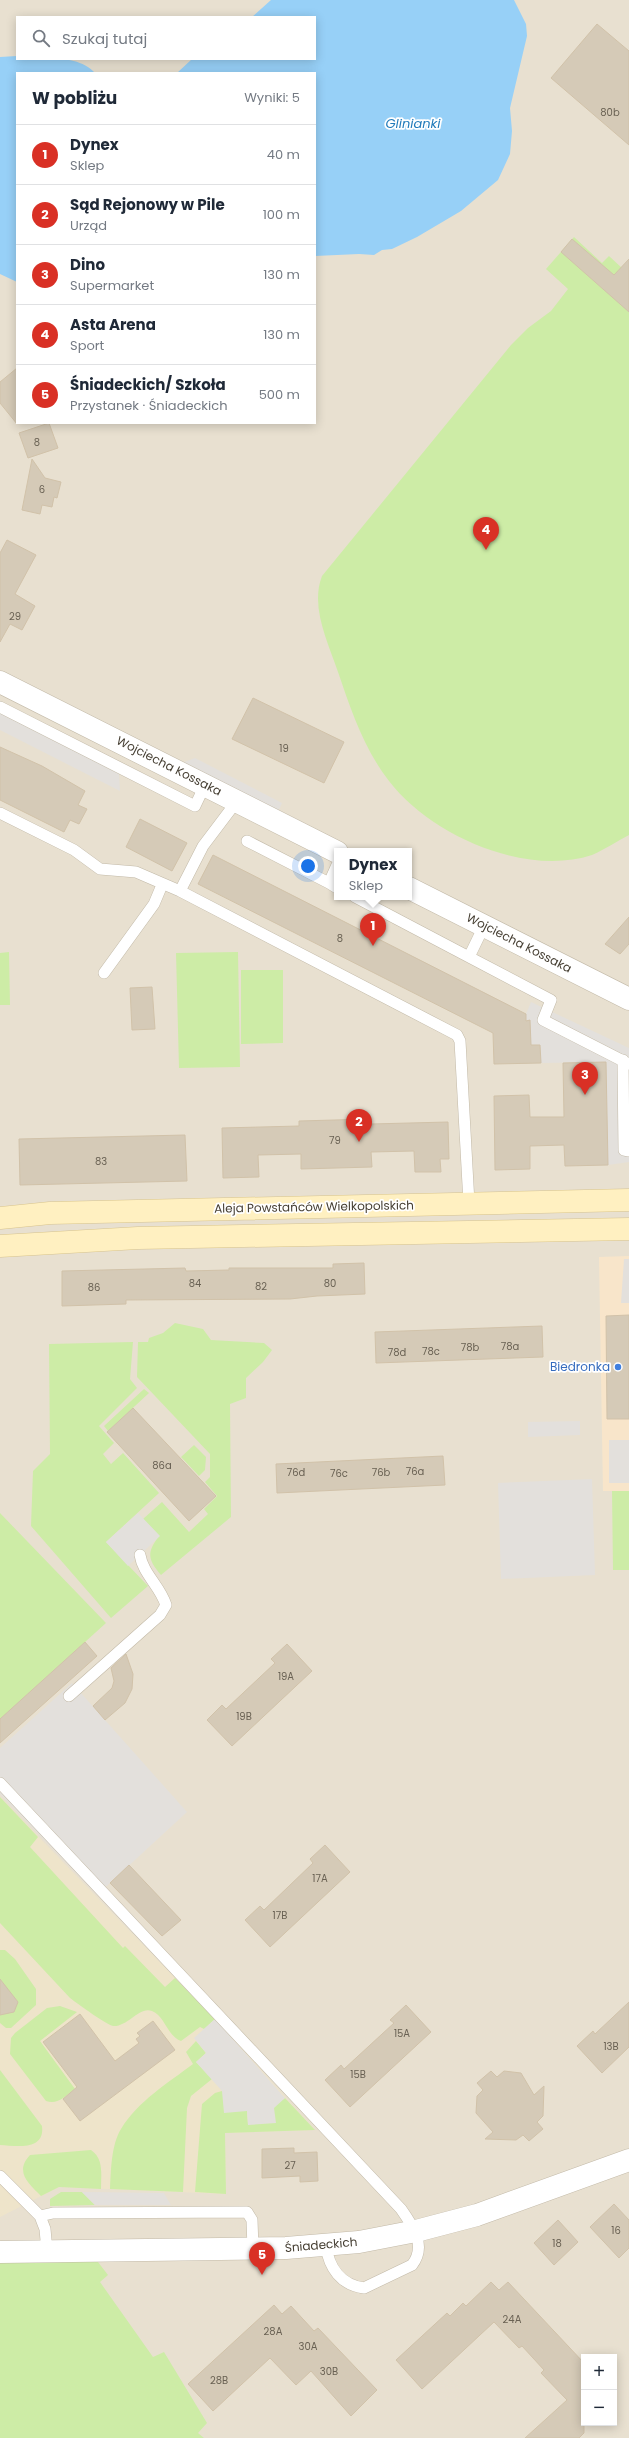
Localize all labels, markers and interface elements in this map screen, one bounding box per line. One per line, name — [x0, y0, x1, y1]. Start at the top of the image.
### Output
search box — [16, 16, 316, 60]
icon: search — [30, 27, 52, 49]
text: Szukaj tutaj — [62, 28, 147, 49]
text: W pobliżu — [32, 86, 117, 110]
text: Wyniki: 5 — [244, 88, 300, 107]
house number: 80b — [600, 105, 620, 120]
water label: Glinianki — [385, 114, 441, 133]
text: Dynex — [70, 134, 119, 155]
text: 1 — [43, 145, 47, 164]
text: 40 m — [267, 145, 300, 164]
text: Sklep — [70, 156, 104, 175]
text: Sąd Rejonowy w Pile — [70, 194, 225, 215]
text: 2 — [41, 205, 49, 224]
text: 100 m — [263, 205, 300, 224]
text: Urząd — [70, 216, 107, 235]
text: Dino — [70, 254, 105, 275]
text: 3 — [41, 265, 49, 284]
text: 130 m — [263, 265, 300, 284]
text: Supermarket — [70, 276, 154, 295]
text: Asta Arena — [70, 314, 156, 335]
text: 4 — [41, 325, 49, 344]
text: 130 m — [263, 325, 300, 344]
text: Sport — [70, 336, 104, 355]
text: Śniadeckich/ Szkoła — [70, 374, 226, 395]
text: 5 — [41, 385, 49, 404]
text: 500 m — [259, 385, 300, 404]
text: Przystanek · Śniadeckich — [70, 396, 227, 415]
house number: 8 — [34, 435, 40, 450]
house number: 6 — [39, 482, 45, 497]
pin: 4 — [473, 517, 499, 550]
house number: 29 — [9, 609, 21, 624]
street label: Wojciecha Kossaka — [114, 732, 225, 799]
house number: 19 — [279, 741, 289, 756]
popup — [334, 848, 412, 900]
text: Dynex — [349, 854, 397, 875]
your location — [298, 856, 318, 876]
text: Sklep — [349, 876, 383, 895]
street label: Wojciecha Kossaka — [464, 909, 575, 976]
pin: 1 — [360, 913, 386, 946]
house number: 8 — [337, 931, 343, 946]
pin: 3 — [572, 1062, 598, 1095]
pin: 2 — [346, 1109, 372, 1142]
house number: 79 — [329, 1133, 341, 1148]
house number: 83 — [95, 1154, 107, 1169]
street label: Aleja Powstańców Wielkopolskich — [214, 1196, 414, 1217]
house number: 84 — [189, 1276, 201, 1291]
house number: 80 — [324, 1276, 336, 1291]
house number: 82 — [255, 1279, 267, 1294]
house number: 86 — [88, 1280, 100, 1295]
house number: 78a — [501, 1339, 519, 1354]
house number: 78b — [461, 1340, 480, 1355]
house number: 78c — [422, 1344, 440, 1359]
house number: 78d — [388, 1345, 406, 1360]
place label: Biedronka — [550, 1358, 610, 1375]
marker: Biedronka — [613, 1362, 623, 1372]
house number: 86a — [152, 1458, 172, 1473]
house number: 76a — [406, 1464, 424, 1479]
house number: 76d — [287, 1465, 305, 1480]
house number: 76b — [372, 1465, 391, 1480]
house number: 76c — [330, 1466, 348, 1481]
house number: 19A — [278, 1669, 294, 1684]
house number: 19B — [236, 1709, 252, 1724]
house number: 17A — [312, 1871, 328, 1886]
house number: 17B — [273, 1908, 287, 1923]
house number: 15A — [394, 2026, 410, 2041]
house number: 13B — [603, 2039, 619, 2054]
house number: 15B — [350, 2067, 366, 2082]
house number: 27 — [284, 2158, 296, 2173]
house number: 16 — [611, 2223, 621, 2238]
street label: Śniadeckich — [284, 2233, 358, 2256]
house number: 18 — [552, 2236, 562, 2251]
pin: 5 — [249, 2242, 275, 2275]
house number: 24A — [503, 2312, 522, 2327]
house number: 28A — [264, 2324, 283, 2339]
house number: 30A — [299, 2339, 318, 2354]
map controls — [581, 2354, 617, 2426]
button: + — [581, 2354, 617, 2390]
house number: 30B — [320, 2364, 338, 2379]
house number: 28B — [210, 2373, 228, 2388]
button: − — [581, 2390, 617, 2426]

